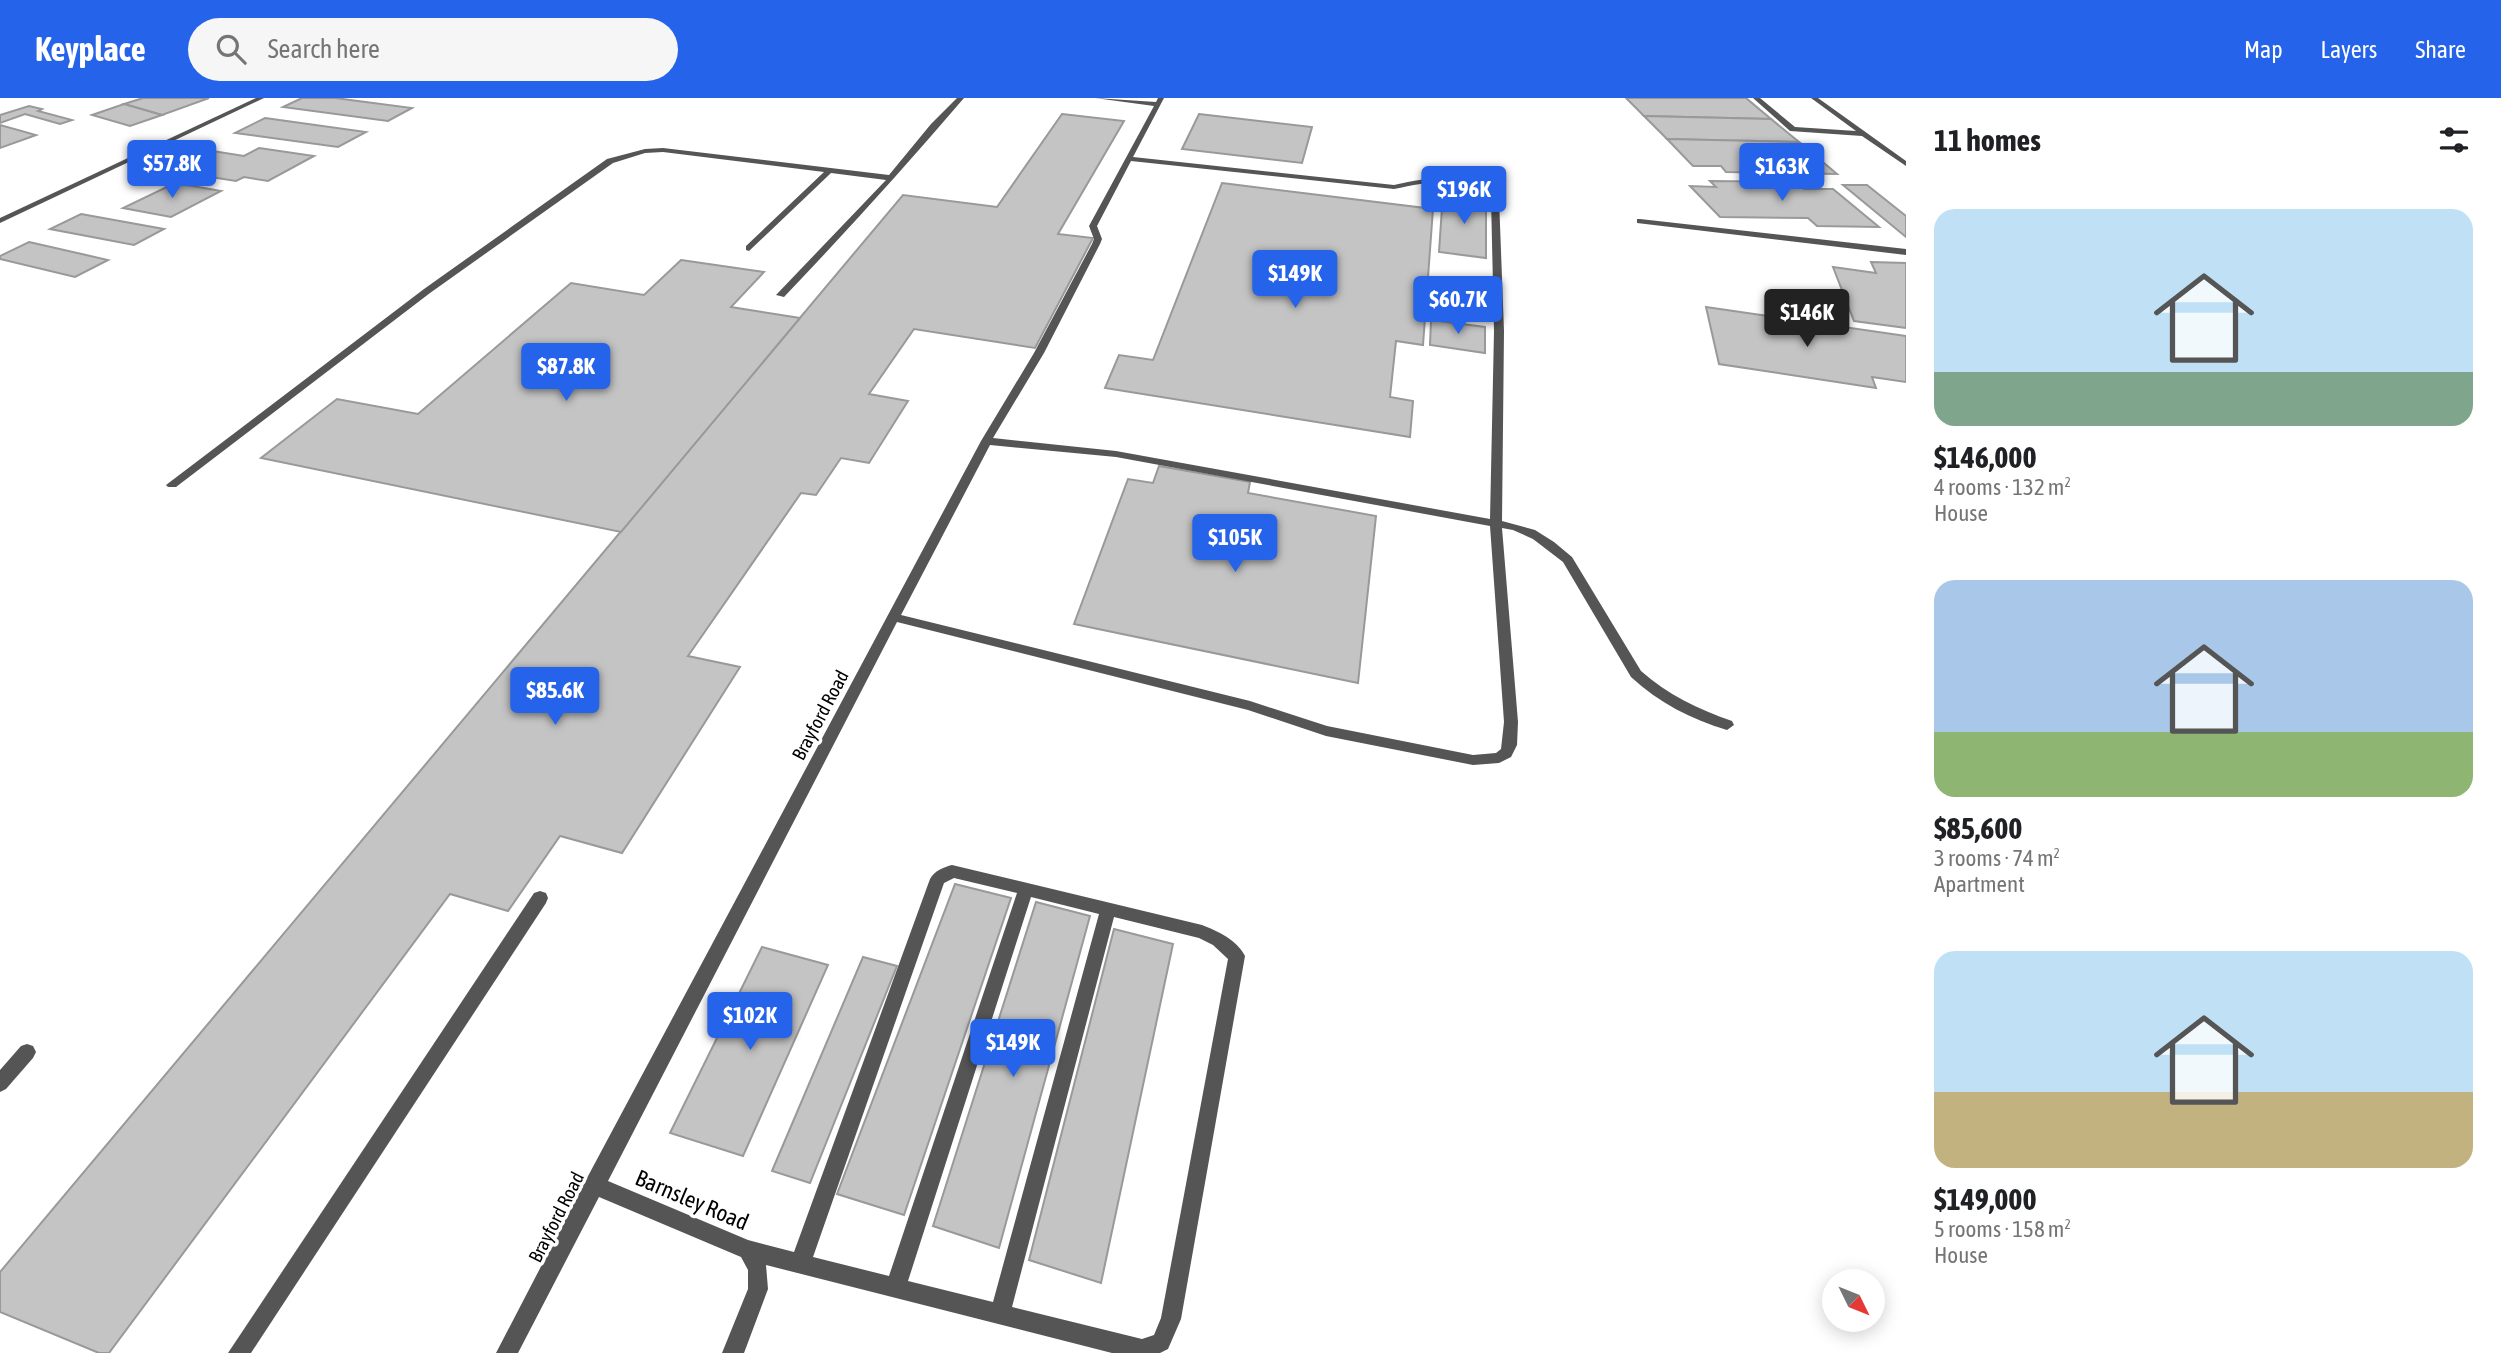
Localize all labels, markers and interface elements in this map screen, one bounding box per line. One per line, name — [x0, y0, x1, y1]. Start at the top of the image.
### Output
search box — [188, 18, 678, 81]
text: Keyplace — [35, 30, 146, 68]
icon: search — [212, 30, 250, 68]
text: Search here — [268, 34, 380, 64]
text: Map — [2244, 36, 2283, 63]
text: Layers — [2321, 36, 2377, 63]
text: Share — [2415, 36, 2466, 63]
icon: filters — [2435, 121, 2473, 159]
text: 11 homes — [1934, 123, 2041, 157]
pin: $57.8K — [115, 140, 229, 200]
pin: $163K — [1733, 144, 1831, 203]
text: $57.8K — [143, 150, 201, 176]
text: $163K — [1755, 153, 1809, 179]
pin: $196K — [1415, 166, 1513, 226]
text: $196K — [1437, 176, 1491, 202]
pin: $149K — [1246, 250, 1344, 310]
icon: home — [2141, 255, 2267, 381]
text: $149K — [1268, 260, 1322, 286]
pin: $60.7K — [1401, 276, 1515, 336]
text: $60.7K — [1429, 286, 1487, 312]
pin: $146K — [1758, 289, 1856, 349]
text: $146K — [1780, 299, 1834, 325]
pin: $87.8K — [509, 344, 623, 403]
text: $87.8K — [537, 353, 595, 379]
text: $146,000 — [1934, 440, 2037, 474]
text: 4 rooms · 132 m² — [1934, 474, 2071, 500]
text: House — [1934, 500, 1988, 526]
pin: $105K — [1186, 514, 1284, 574]
text: $105K — [1208, 524, 1262, 550]
icon: home — [2141, 626, 2267, 752]
street label: Brayford Road — [787, 666, 853, 764]
pin: $85.6K — [498, 668, 612, 727]
text: $85.6K — [526, 677, 584, 703]
text: $85,600 — [1934, 811, 2022, 845]
text: 3 rooms · 74 m² — [1934, 845, 2060, 871]
text: Apartment — [1934, 871, 2025, 897]
pin: $102K — [701, 992, 799, 1052]
icon: home — [2141, 997, 2267, 1123]
text: $102K — [723, 1002, 777, 1028]
pin: $149K — [964, 1020, 1062, 1079]
text: $149K — [986, 1029, 1040, 1055]
street label: Barnsley Road — [632, 1165, 752, 1235]
street label: Brayford Road — [524, 1168, 588, 1266]
text: $149,000 — [1934, 1182, 2037, 1216]
text: 5 rooms · 158 m² — [1934, 1216, 2071, 1242]
text: House — [1934, 1242, 1988, 1268]
north arrow — [1822, 1269, 1885, 1332]
map controls — [1822, 1269, 1885, 1332]

